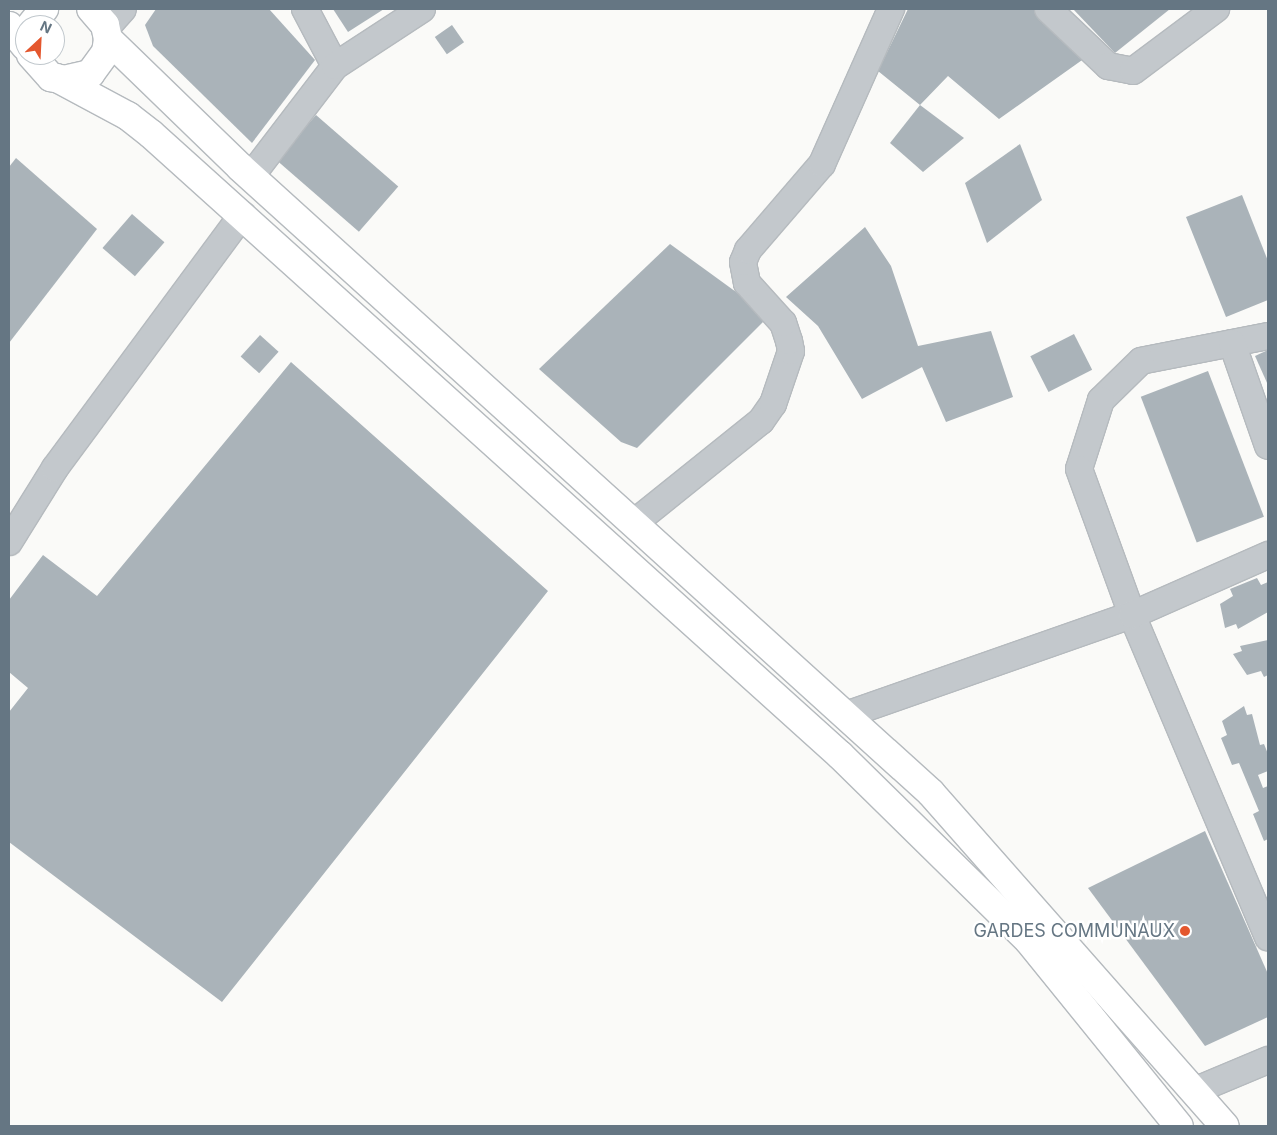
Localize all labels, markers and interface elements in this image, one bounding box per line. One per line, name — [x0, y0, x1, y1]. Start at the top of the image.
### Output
north arrow — [15, 15, 65, 65]
text: N — [38, 17, 55, 37]
place label: GARDES COMMUNAUX — [973, 920, 1175, 942]
marker: GARDES COMMUNAUX — [1179, 925, 1191, 937]

